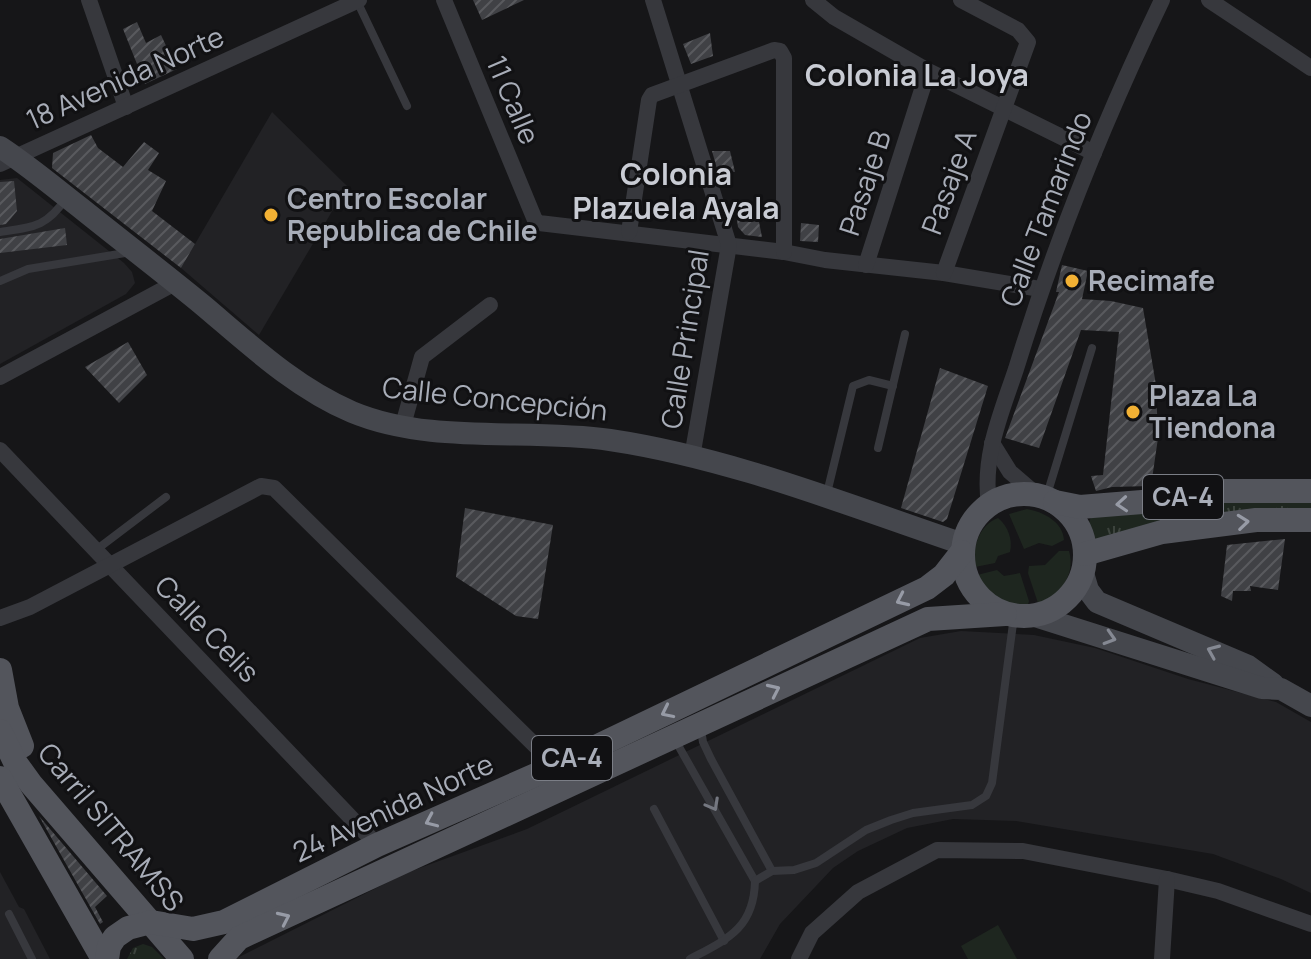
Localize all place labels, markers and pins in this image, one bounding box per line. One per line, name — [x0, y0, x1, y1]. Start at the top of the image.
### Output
place label: Centro Escolar Republica de Chile — [287, 179, 538, 249]
marker: Centro Escolar Republica de Chile — [262, 206, 280, 224]
place label: Recimafe — [1088, 261, 1215, 299]
marker: Recimafe — [1063, 272, 1081, 290]
place label: Plaza La Tiendona — [1149, 376, 1276, 446]
marker: Plaza La Tiendona — [1124, 403, 1142, 421]

